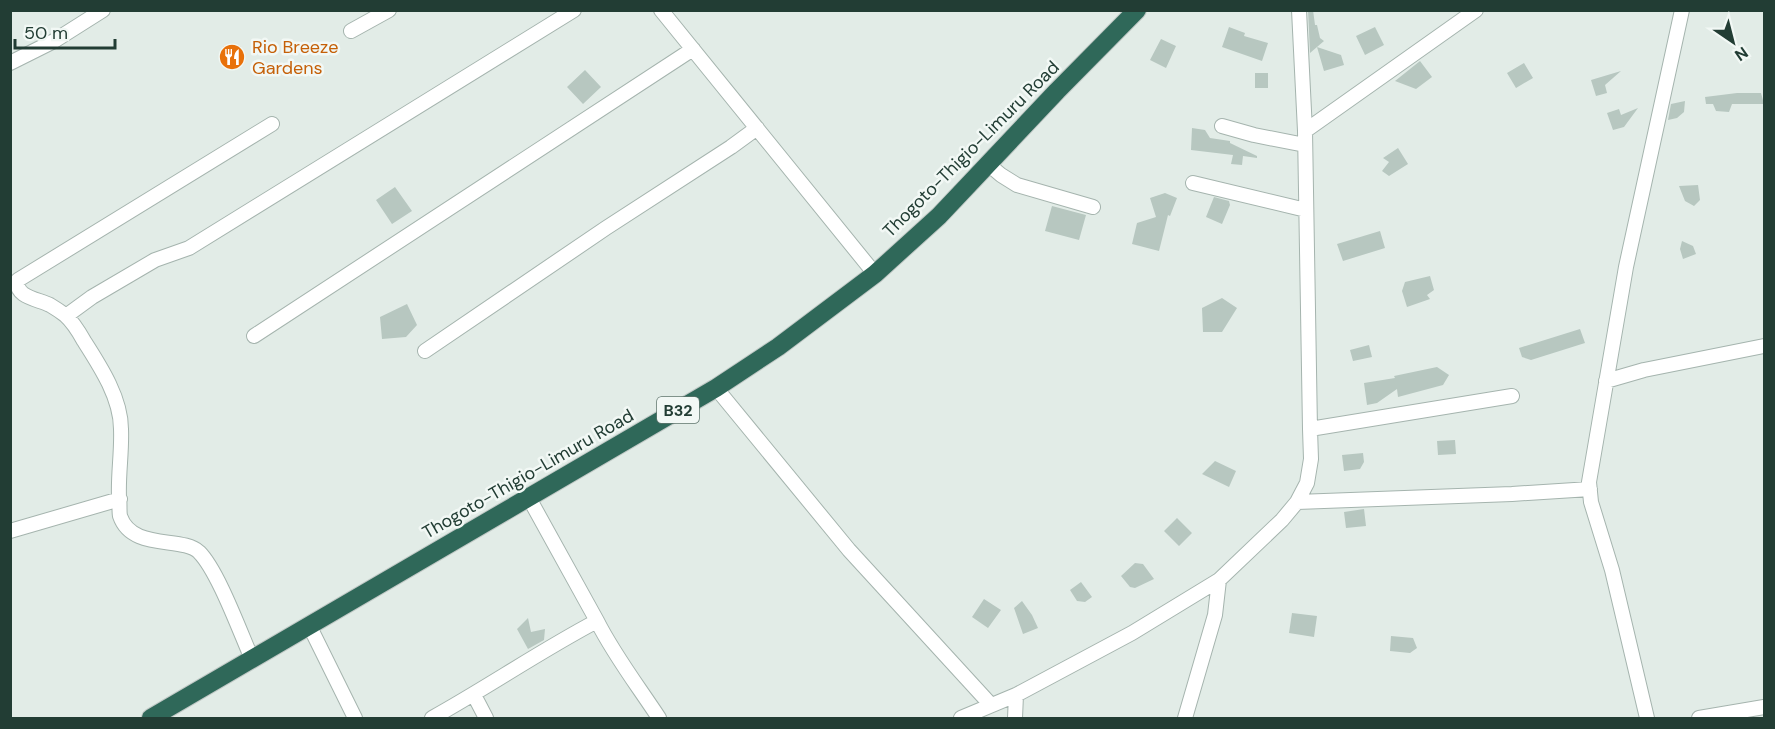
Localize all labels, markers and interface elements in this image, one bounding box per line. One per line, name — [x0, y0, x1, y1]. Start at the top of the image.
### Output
scale bar — [15, 12, 116, 50]
north arrow — [1703, 12, 1763, 72]
text: 50 m — [24, 21, 68, 45]
place label: Rio Breeze Gardens — [252, 35, 339, 80]
restaurant icon: Rio Breeze Gardens — [217, 42, 247, 72]
text: N — [1731, 42, 1752, 66]
street label: Thogoto-Thigio-Limuru Road — [878, 56, 1064, 242]
road number: B32 — [657, 397, 699, 423]
street label: Thogoto-Thigio-Limuru Road — [418, 403, 638, 545]

